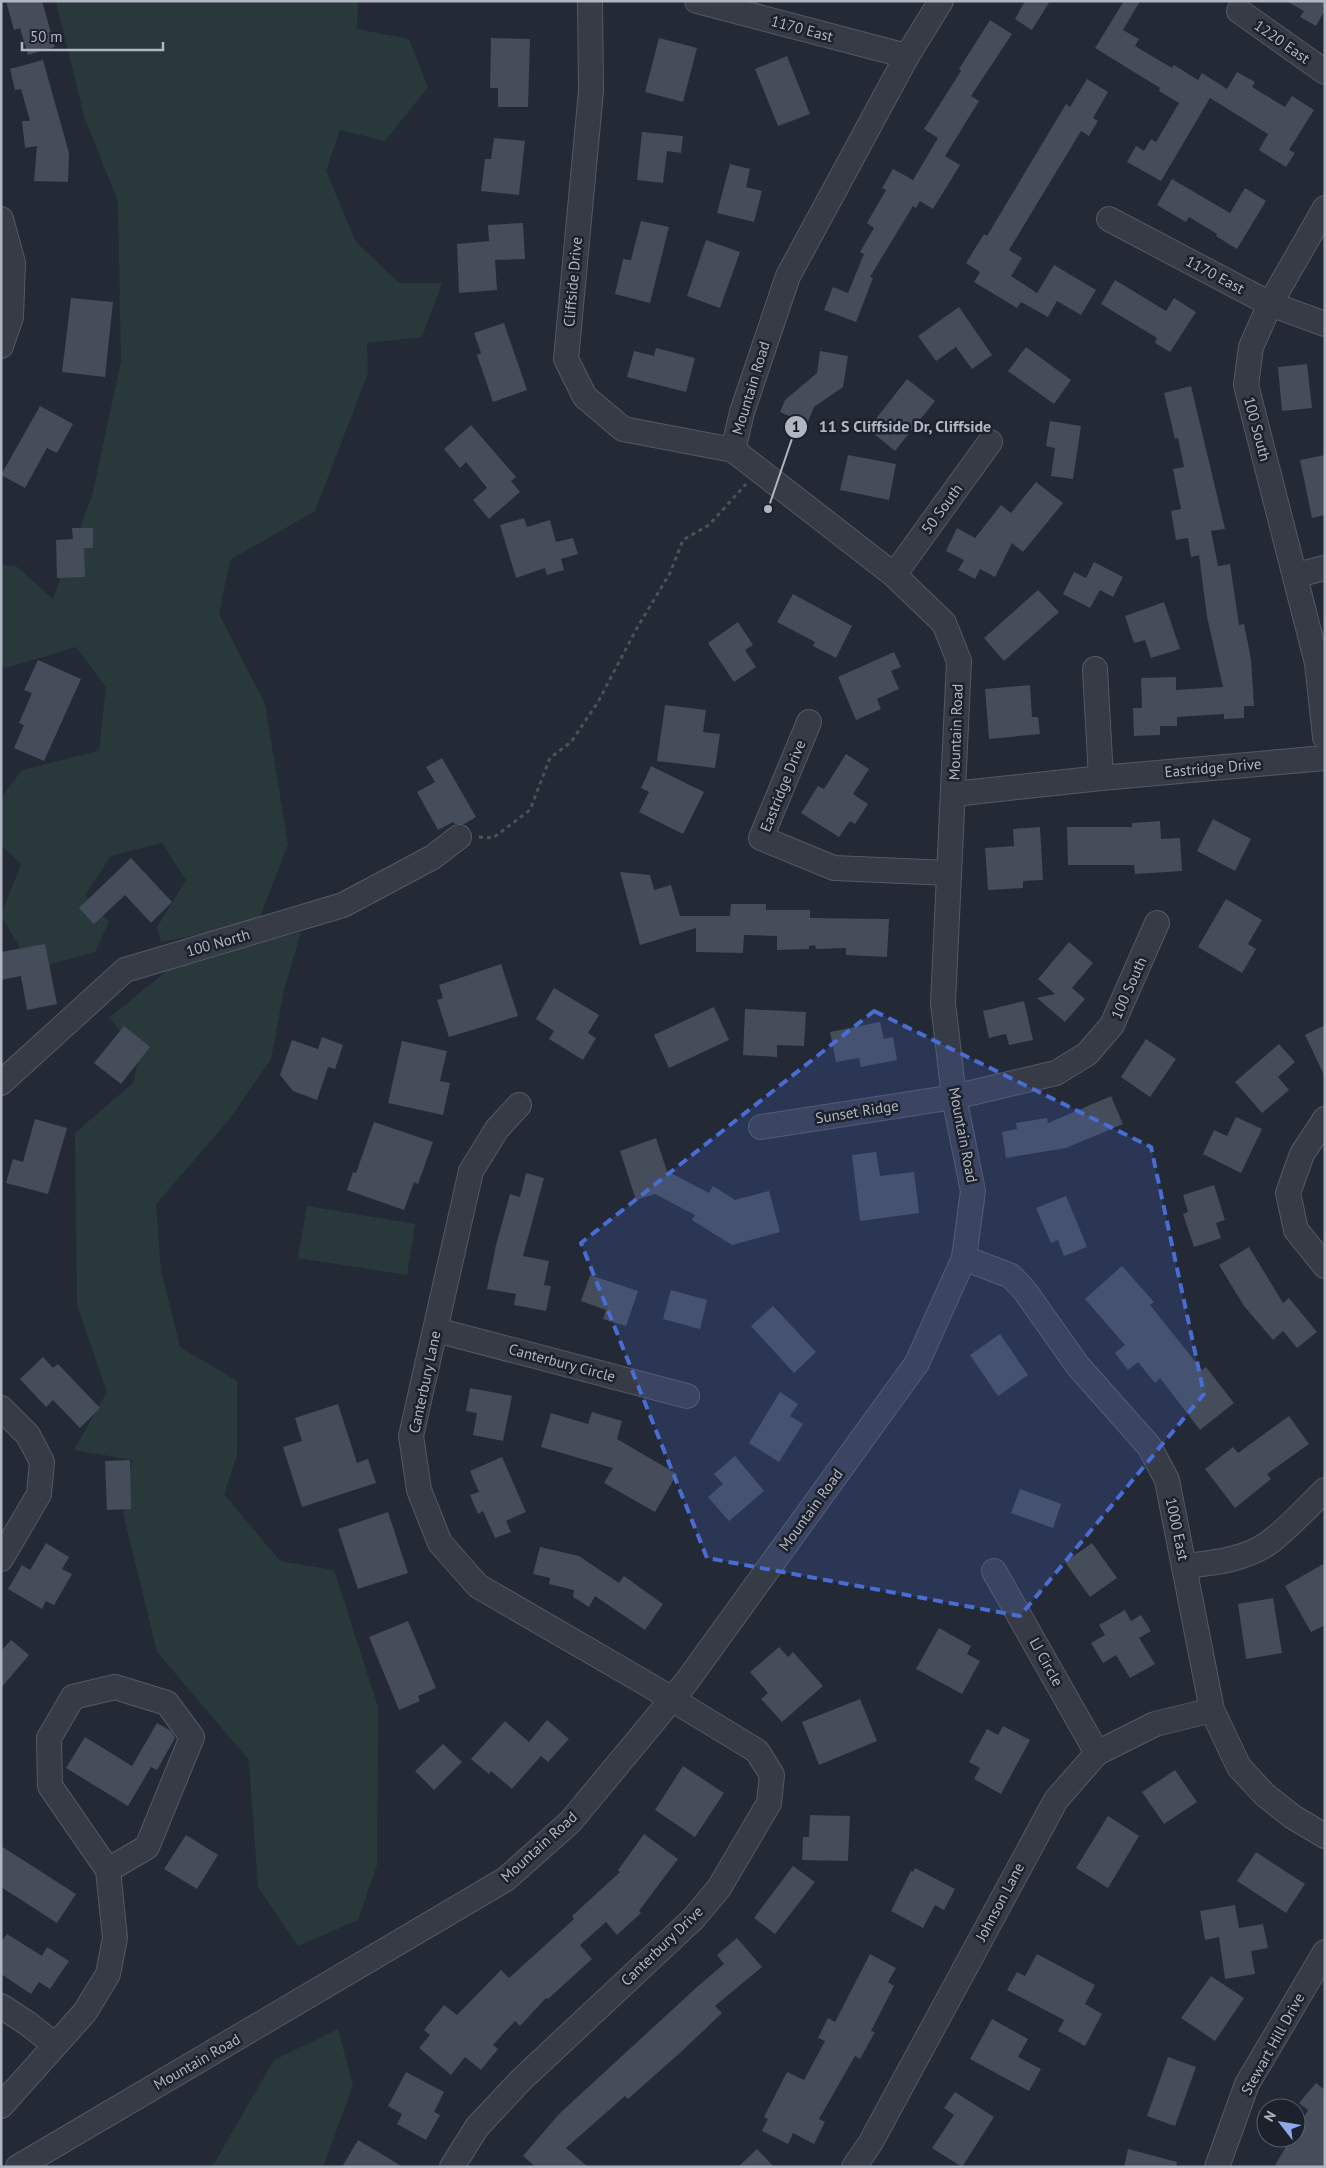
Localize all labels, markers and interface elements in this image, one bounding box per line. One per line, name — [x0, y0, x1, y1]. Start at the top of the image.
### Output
street label: 1170 East — [769, 11, 835, 46]
street label: 1220 East — [1251, 16, 1314, 68]
scale bar — [22, 20, 164, 52]
text: 50 m — [30, 27, 63, 46]
street label: Cliffside Drive — [559, 236, 586, 328]
street label: 1170 East — [1183, 251, 1248, 298]
street label: Mountain Road — [727, 339, 774, 437]
street label: 100 South — [1240, 395, 1275, 463]
callout: 11 S Cliffside Dr, Cliffside — [783, 411, 1002, 442]
text: 11 S Cliffside Dr, Cliffside — [819, 416, 991, 436]
text: 1 — [792, 417, 800, 436]
street label: 50 South — [917, 480, 966, 538]
street label: Mountain Road — [944, 683, 967, 781]
street label: Eastridge Drive — [755, 737, 810, 835]
street label: Eastridge Drive — [1164, 754, 1262, 781]
street label: 100 North — [184, 924, 252, 961]
street label: 100 South — [1106, 954, 1151, 1022]
street label: Mountain Road — [945, 1086, 982, 1184]
street label: Sunset Ridge — [814, 1096, 900, 1127]
street label: Canterbury Lane — [404, 1329, 445, 1435]
street label: Canterbury Circle — [507, 1339, 618, 1386]
street label: Mountain Road — [774, 1465, 847, 1554]
street label: 1000 East — [1162, 1496, 1193, 1562]
street label: LJ Circle — [1025, 1634, 1067, 1689]
street label: Mountain Road — [496, 1807, 581, 1886]
street label: Johnson Lane — [970, 1859, 1028, 1945]
street label: Canterbury Drive — [617, 1902, 707, 1990]
street label: Stewart Hill Drive — [1237, 1989, 1308, 2098]
street label: Mountain Road — [150, 2029, 243, 2094]
north arrow — [1256, 2098, 1306, 2148]
text: N — [1260, 2108, 1280, 2125]

